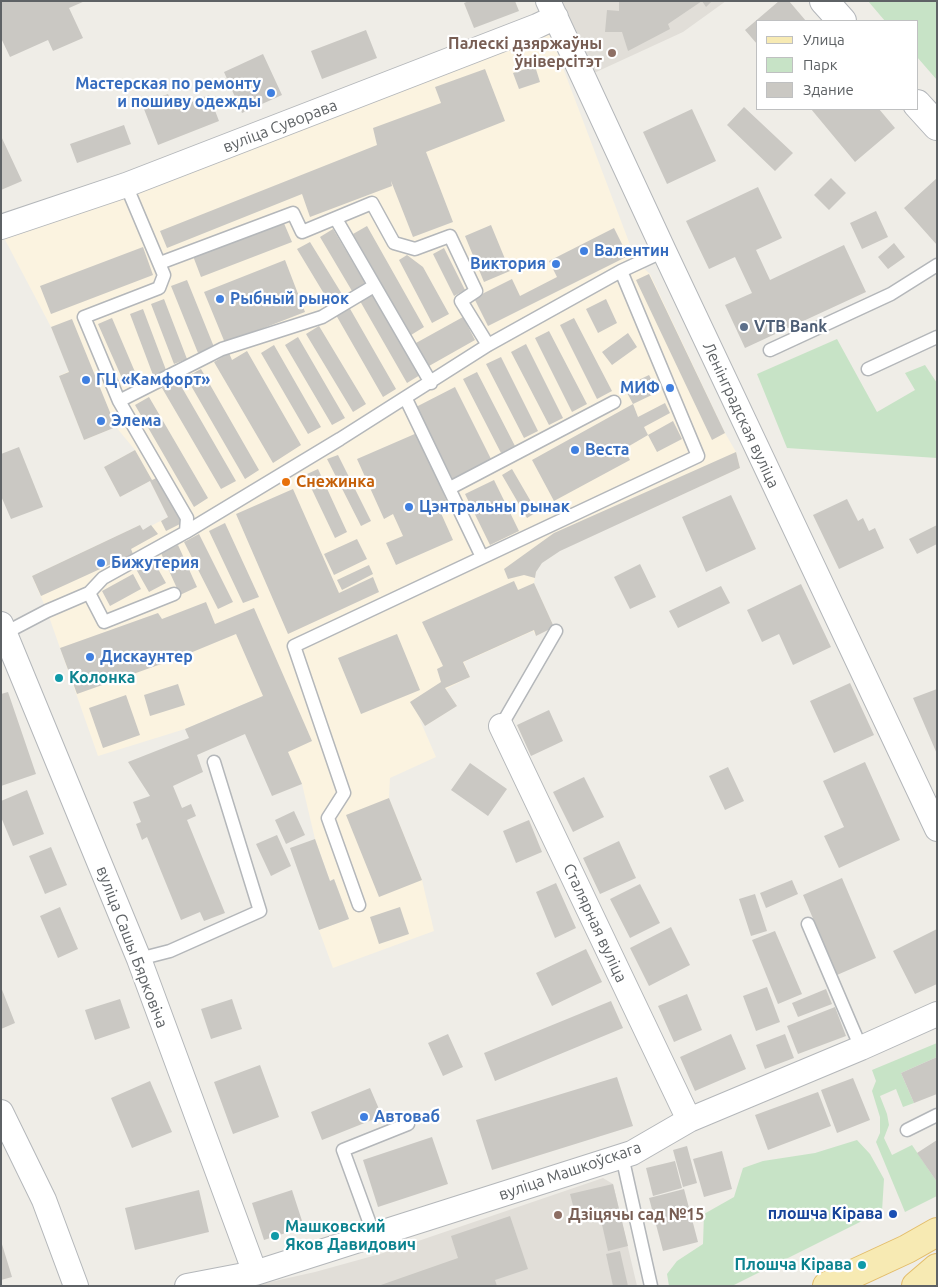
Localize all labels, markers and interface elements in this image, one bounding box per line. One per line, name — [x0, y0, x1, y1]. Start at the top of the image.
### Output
legend — [756, 20, 918, 110]
text: Улица — [803, 31, 845, 48]
place label: Палескі дзяржаўны ўніверсітэт — [448, 34, 602, 72]
marker: Палескі дзяржаўны ўніверсітэт — [606, 47, 618, 59]
text: Парк — [803, 56, 838, 73]
place label: Мастерская по ремонту и пошиву одежды — [75, 74, 261, 112]
text: Здание — [803, 81, 854, 98]
marker: Мастерская по ремонту и пошиву одежды — [265, 87, 277, 99]
street label: вуліца Суворава — [220, 95, 340, 157]
place label: Валентин — [594, 241, 669, 261]
marker: Валентин — [578, 245, 590, 257]
place label: Виктория — [470, 254, 546, 274]
marker: Виктория — [550, 258, 562, 270]
place label: Рыбный рынок — [230, 289, 349, 309]
marker: Рыбный рынок — [214, 293, 226, 305]
place label: VTB Bank — [754, 317, 827, 337]
marker: VTB Bank — [738, 321, 750, 333]
street label: Ленінградская вуліца — [699, 339, 783, 491]
place label: ГЦ «Камфорт» — [96, 370, 210, 390]
marker: ГЦ «Камфорт» — [80, 374, 92, 386]
place label: МИФ — [620, 378, 660, 398]
marker: МИФ — [664, 382, 676, 394]
place label: Элема — [111, 411, 161, 431]
marker: Элема — [95, 415, 107, 427]
place label: Веста — [585, 440, 629, 460]
marker: Веста — [569, 444, 581, 456]
place label: Снежинка — [296, 472, 375, 492]
marker: Снежинка — [280, 476, 292, 488]
place label: Цэнтральны рынак — [419, 497, 570, 517]
marker: Цэнтральны рынак — [403, 501, 415, 513]
place label: Бижутерия — [111, 553, 199, 573]
marker: Бижутерия — [95, 557, 107, 569]
place label: Дискаунтер — [100, 647, 193, 667]
marker: Дискаунтер — [84, 651, 96, 663]
place label: Колонка — [69, 668, 135, 688]
marker: Колонка — [53, 672, 65, 684]
street label: Сталярная вуліца — [559, 860, 631, 986]
street label: вуліца Сашы Бярковіча — [92, 863, 172, 1031]
place label: Автоваб — [374, 1107, 440, 1127]
marker: Автоваб — [358, 1111, 370, 1123]
street label: вуліца Машкоўскага — [496, 1138, 644, 1204]
place label: плошча Кірава — [768, 1204, 883, 1224]
place label: Дзіцячы сад №15 — [568, 1205, 704, 1225]
marker: плошча Кірава — [887, 1208, 899, 1220]
marker: Дзіцячы сад №15 — [552, 1209, 564, 1221]
place label: Машковский Яков Давидович — [285, 1217, 416, 1255]
marker: Машковский Яков Давидович — [269, 1230, 281, 1242]
place label: Плошча Кірава — [735, 1255, 852, 1275]
marker: Плошча Кірава — [856, 1259, 868, 1271]

